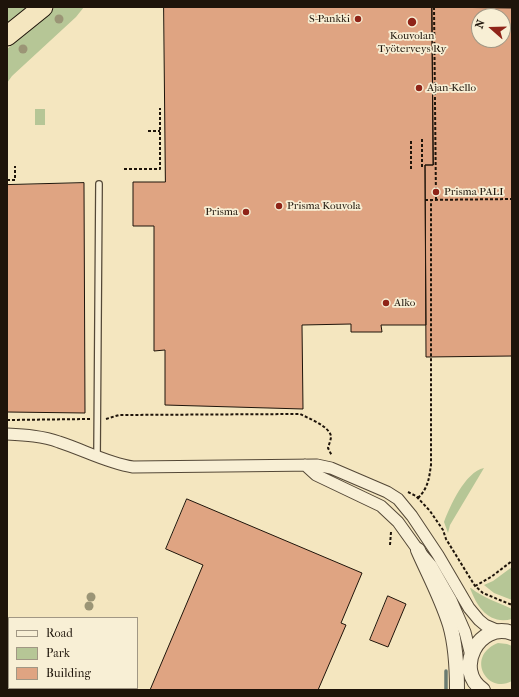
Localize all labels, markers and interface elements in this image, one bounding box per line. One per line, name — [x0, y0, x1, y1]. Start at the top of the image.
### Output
north arrow — [471, 8, 511, 48]
place label: S-Pankki — [309, 12, 350, 26]
marker: S-Pankki — [353, 14, 363, 24]
marker: Kouvolan Työterveys Ry — [406, 16, 418, 28]
text: N — [473, 18, 488, 30]
place label: Kouvolan Työterveys Ry — [378, 29, 446, 55]
place label: Ajan-Kello — [427, 81, 476, 95]
marker: Ajan-Kello — [414, 83, 424, 93]
place label: Prisma PALI — [444, 185, 503, 199]
marker: Prisma PALI — [431, 187, 441, 197]
place label: Prisma Kouvola — [287, 199, 361, 213]
marker: Prisma Kouvola — [274, 201, 284, 211]
place label: Prisma — [205, 205, 238, 219]
marker: Prisma — [241, 207, 251, 217]
place label: Alko — [394, 296, 415, 310]
marker: Alko — [381, 298, 391, 308]
legend — [8, 617, 138, 689]
text: Road — [46, 626, 73, 640]
text: Park — [46, 646, 70, 660]
text: Building — [46, 666, 91, 680]

